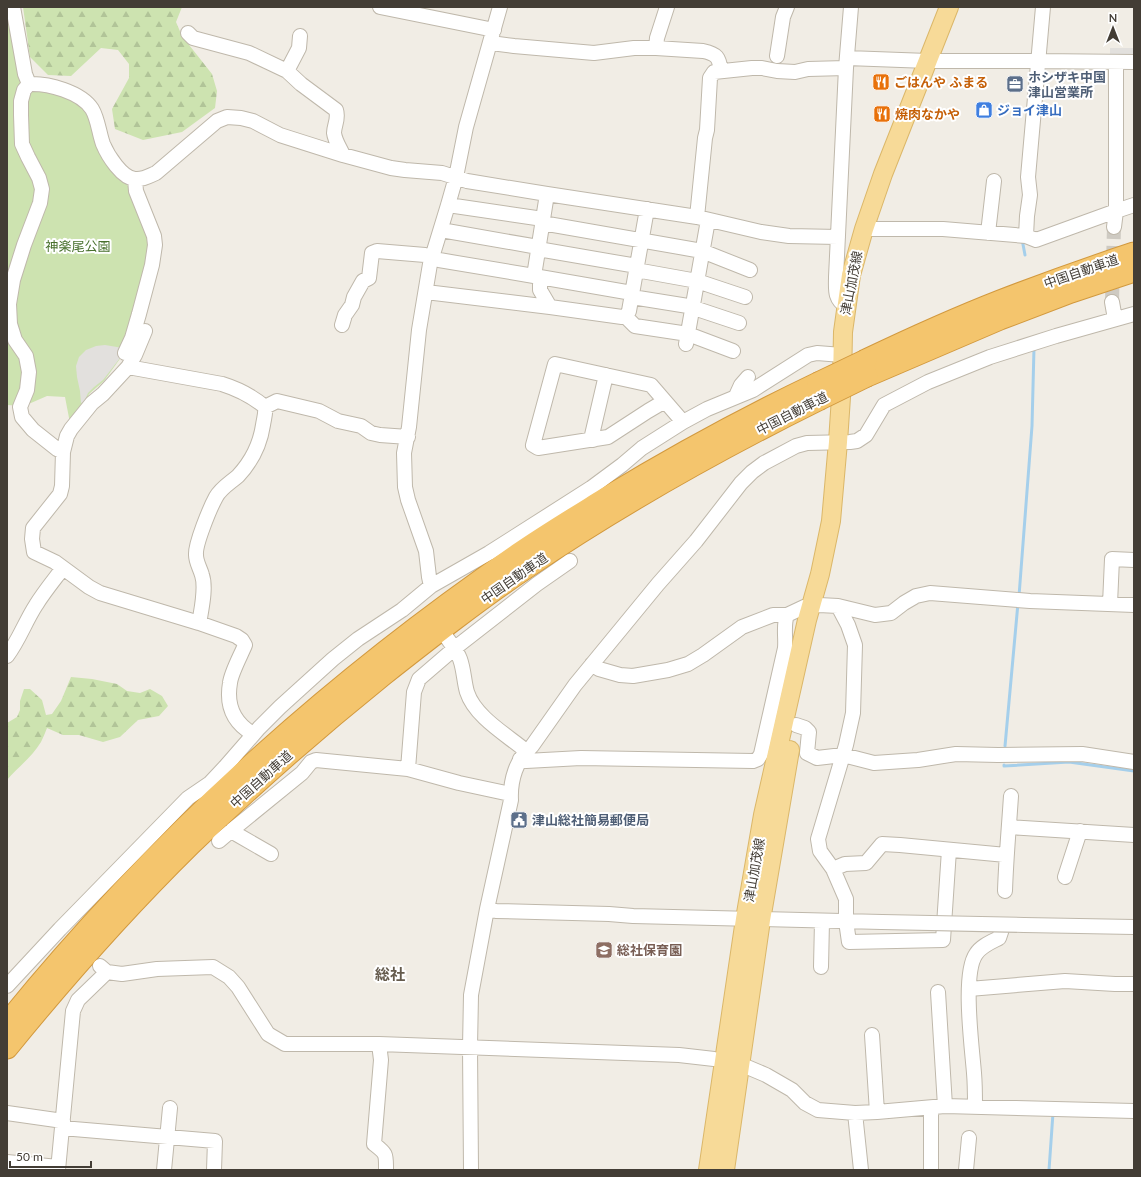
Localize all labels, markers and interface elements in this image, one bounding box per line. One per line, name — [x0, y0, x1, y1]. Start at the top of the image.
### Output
north arrow — [1093, 8, 1133, 48]
text: N — [1109, 11, 1117, 24]
place label: ホシザキ中国 津山営業所 — [1028, 69, 1106, 100]
restaurant icon: ごはんや ふまる — [871, 72, 891, 92]
place label: ごはんや ふまる — [894, 74, 988, 90]
office icon: ホシザキ中国 津山営業所 — [1005, 74, 1025, 94]
shop icon: ジョイ津山 — [974, 100, 994, 120]
place label: ジョイ津山 — [997, 102, 1062, 118]
restaurant icon: 焼肉なかや — [872, 104, 892, 124]
place label: 焼肉なかや — [895, 106, 960, 122]
park label: 神楽尾公園 — [45, 238, 111, 254]
street label: 津山加茂線 — [837, 250, 865, 316]
street label: 中国自動車道 — [1042, 251, 1120, 291]
street label: 中国自動車道 — [754, 388, 830, 438]
street label: 中国自動車道 — [477, 549, 551, 607]
street label: 中国自動車道 — [227, 747, 295, 811]
public building icon: 津山総社簡易郵便局 — [509, 810, 529, 830]
place label: 津山総社簡易郵便局 — [532, 812, 649, 828]
street label: 津山加茂線 — [740, 837, 768, 903]
school or university icon: 総社保育園 — [594, 940, 614, 960]
place label: 総社保育園 — [616, 942, 682, 958]
district label: 総社 — [375, 965, 405, 983]
scale bar — [10, 1143, 91, 1169]
text: 50 m — [16, 1149, 43, 1164]

